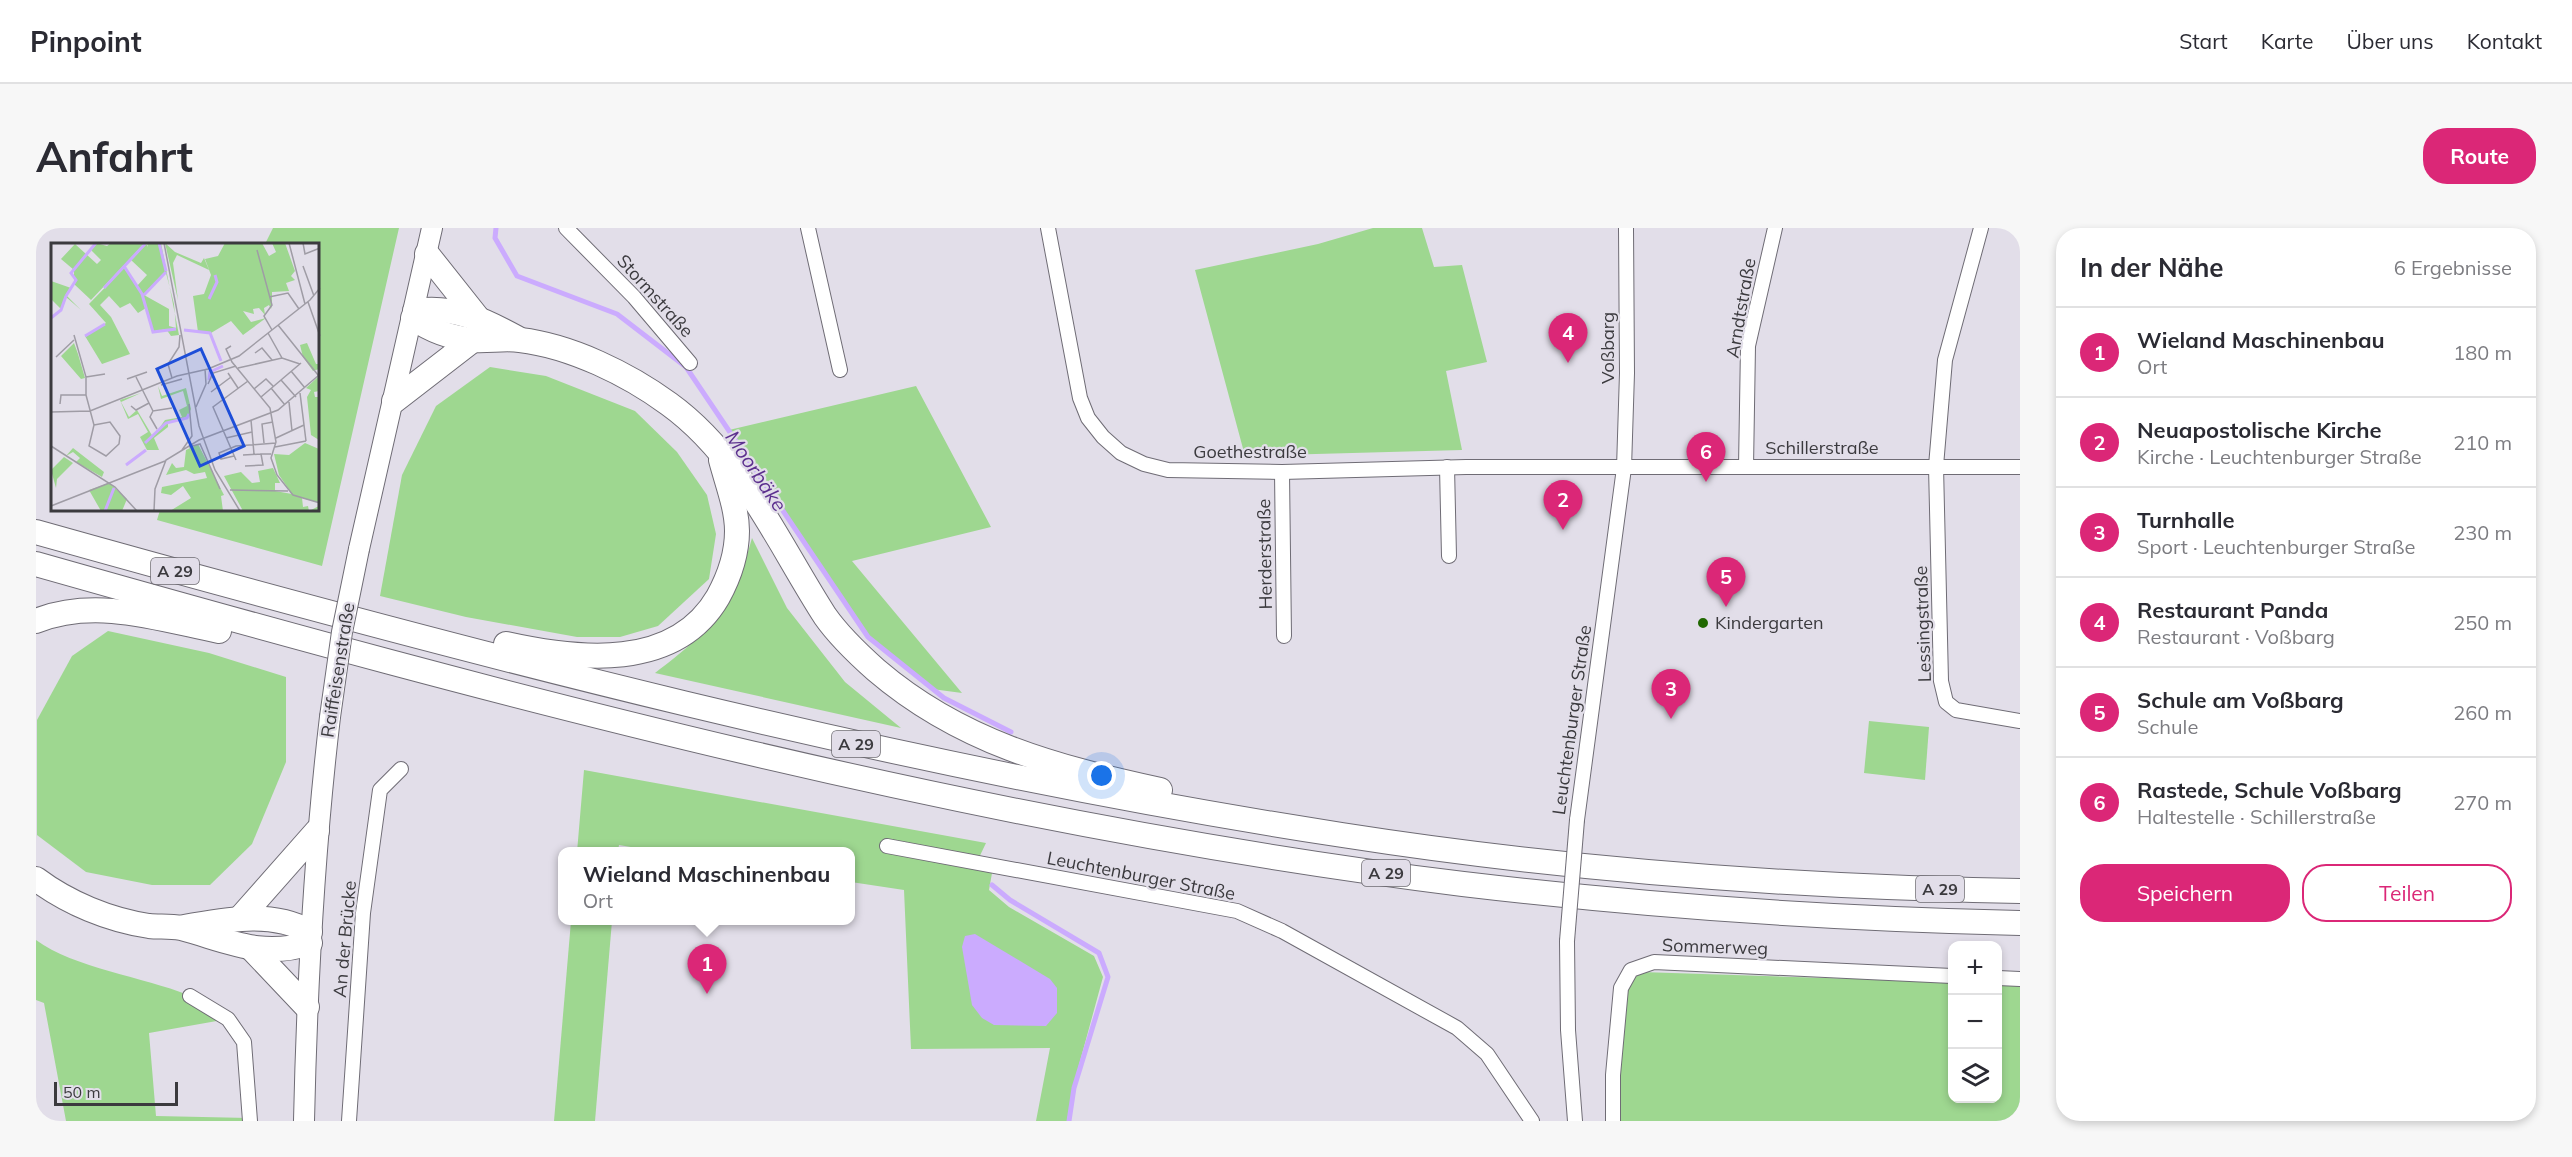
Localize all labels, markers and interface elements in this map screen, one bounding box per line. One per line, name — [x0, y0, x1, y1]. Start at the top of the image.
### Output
text: Pinpoint — [30, 24, 142, 59]
text: Start — [2179, 28, 2228, 54]
text: Karte — [2261, 28, 2313, 54]
text: Über uns — [2346, 28, 2434, 54]
text: Kontakt — [2467, 28, 2542, 54]
button: Route — [2423, 128, 2536, 184]
text: Anfahrt — [36, 130, 193, 183]
inset map — [51, 243, 320, 512]
street label: Stormstraße — [612, 249, 699, 342]
text: In der Nähe — [2080, 251, 2224, 284]
text: 6 Ergebnisse — [2394, 255, 2512, 280]
street label: Arndtstraße — [1720, 256, 1761, 360]
street label: Voßbarg — [1596, 312, 1619, 384]
pin: 4 — [1548, 314, 1588, 363]
text: Wieland Maschinenbau — [2137, 326, 2385, 354]
text: 1 — [2094, 340, 2106, 365]
text: 180 m — [2453, 340, 2512, 365]
text: Ort — [2137, 354, 2167, 379]
text: Neuapostolische Kirche — [2137, 416, 2381, 444]
water label: Moorbäke — [720, 426, 793, 516]
text: 2 — [2094, 430, 2106, 455]
text: 210 m — [2453, 430, 2512, 455]
pin: 6 — [1686, 432, 1726, 482]
street label: Schillerstraße — [1765, 436, 1879, 459]
street label: Goethestraße — [1193, 440, 1307, 463]
text: Kirche · Leuchtenburger Straße — [2137, 444, 2422, 469]
pin: 2 — [1544, 480, 1582, 530]
street label: Herderstraße — [1252, 499, 1277, 610]
text: Turnhalle — [2137, 506, 2234, 534]
text: 3 — [2094, 520, 2106, 545]
text: 230 m — [2453, 520, 2512, 545]
text: Sport · Leuchtenburger Straße — [2137, 534, 2415, 559]
road number: A 29 — [151, 558, 199, 584]
pin: 5 — [1706, 558, 1746, 607]
street label: Lessingstraße — [1909, 565, 1936, 683]
text: Restaurant Panda — [2137, 596, 2328, 624]
street label: Raiffeisenstraße — [316, 601, 360, 739]
text: 4 — [2094, 610, 2106, 635]
text: 250 m — [2453, 610, 2512, 635]
place label: Kindergarten — [1715, 611, 1823, 634]
marker: Kindergarten — [1696, 616, 1710, 630]
street label: Leuchtenburger Straße — [1547, 624, 1596, 816]
text: Restaurant · Voßbarg — [2137, 624, 2335, 649]
pin: 3 — [1652, 670, 1690, 719]
text: Schule am Voßbarg — [2137, 686, 2344, 714]
text: 5 — [2094, 700, 2106, 725]
text: 260 m — [2453, 700, 2512, 725]
text: Schule — [2137, 714, 2198, 739]
road number: A 29 — [832, 731, 880, 757]
your location — [1087, 761, 1116, 790]
text: Rastede, Schule Voßbarg — [2137, 776, 2402, 804]
text: 6 — [2094, 790, 2106, 815]
text: 270 m — [2453, 790, 2512, 815]
text: Haltestelle · Schillerstraße — [2137, 804, 2376, 829]
street label: Leuchtenburger Straße — [1045, 846, 1237, 905]
popup — [558, 847, 855, 925]
text: Wieland Maschinenbau — [583, 860, 830, 888]
road number: A 29 — [1362, 860, 1410, 886]
button: Speichern — [2080, 864, 2290, 922]
button: Teilen — [2302, 864, 2512, 922]
road number: A 29 — [1916, 876, 1964, 902]
street label: An der Brücke — [328, 880, 361, 998]
text: Ort — [583, 888, 613, 913]
street label: Sommerweg — [1662, 933, 1768, 960]
map controls — [1948, 941, 2002, 1103]
button: + — [1948, 941, 2002, 995]
pin: 1 — [688, 944, 726, 994]
button: − — [1948, 995, 2002, 1049]
button: layers — [1948, 1049, 2002, 1103]
scale bar — [54, 1079, 178, 1106]
text: 50 m — [63, 1082, 100, 1102]

